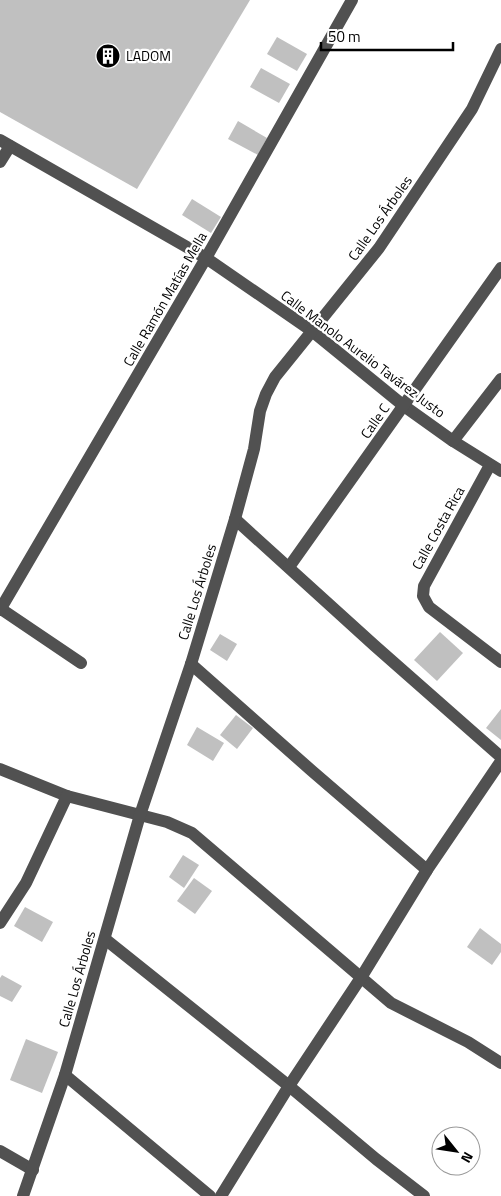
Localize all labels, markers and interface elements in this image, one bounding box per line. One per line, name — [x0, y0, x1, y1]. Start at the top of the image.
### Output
scale bar — [321, 20, 454, 52]
text: 50 m — [328, 25, 361, 48]
building icon: LADOM — [95, 43, 121, 69]
place label: LADOM — [126, 45, 171, 66]
street label: Calle Los Árboles — [342, 171, 417, 265]
street label: Calle Ramón Matías Mella — [117, 228, 212, 370]
street label: Calle Manolo Aurelio Tavárez Justo — [277, 285, 450, 423]
street label: Calle C — [355, 398, 395, 443]
street label: Calle Costa Rica — [406, 482, 469, 573]
street label: Calle Los Árboles — [172, 541, 221, 643]
street label: Calle Los Árboles — [53, 928, 100, 1030]
north arrow — [431, 1126, 481, 1176]
text: N — [456, 1148, 479, 1167]

